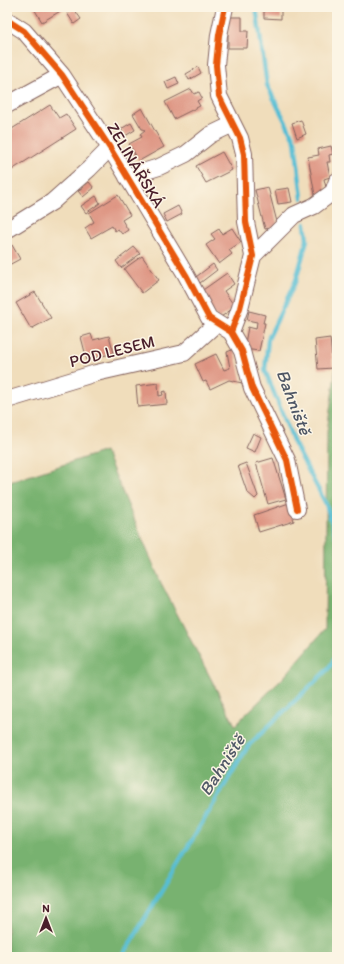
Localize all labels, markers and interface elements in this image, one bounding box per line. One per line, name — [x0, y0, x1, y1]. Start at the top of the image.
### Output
street label: ZELINÁŘSKÁ — [103, 119, 169, 211]
street label: POD LESEM — [67, 331, 157, 371]
water label: Bahniště — [271, 366, 317, 439]
water label: Bahniště — [194, 729, 251, 800]
north arrow — [26, 898, 66, 938]
text: N — [42, 902, 50, 915]

